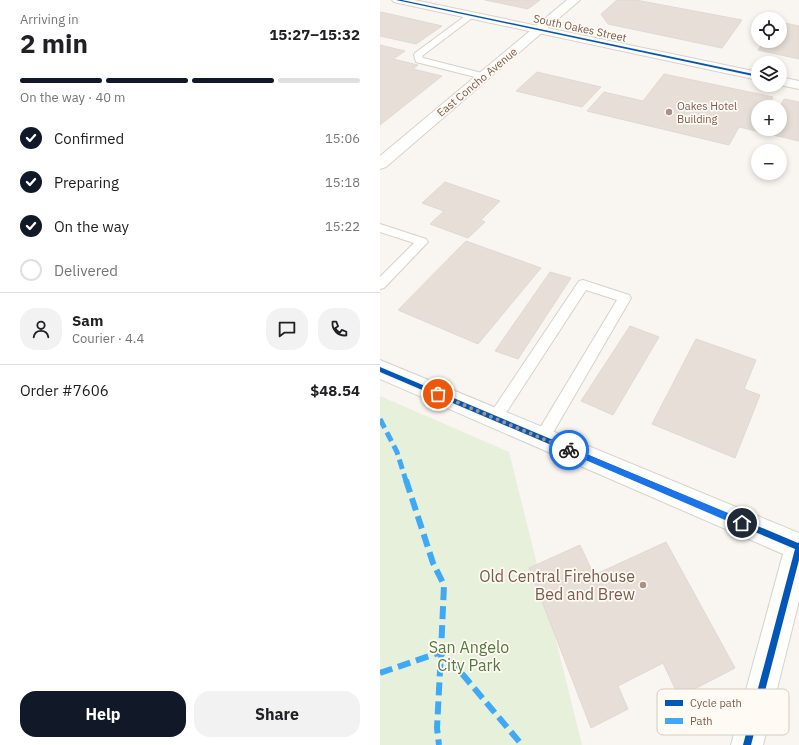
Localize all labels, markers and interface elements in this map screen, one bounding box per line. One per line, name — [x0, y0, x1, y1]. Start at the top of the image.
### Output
text: Arriving in — [20, 11, 79, 28]
street label: South Oakes Street — [532, 11, 628, 45]
map controls — [751, 12, 787, 180]
button: locate — [751, 12, 787, 48]
text: 15:27–15:32 — [269, 25, 360, 44]
text: 2 min — [20, 26, 88, 60]
street label: East Concho Avenue — [434, 44, 520, 120]
button: layers — [751, 56, 787, 92]
text: On the way · 40 m — [20, 89, 125, 106]
place label: Oakes Hotel Building — [677, 99, 737, 126]
button: + — [751, 100, 787, 136]
marker: Oakes Hotel Building — [664, 107, 674, 117]
icon: check — [20, 127, 42, 149]
text: Confirmed — [54, 129, 124, 148]
text: 15:06 — [325, 130, 360, 147]
button: − — [751, 144, 787, 180]
icon: check — [20, 171, 42, 193]
text: Preparing — [54, 173, 119, 192]
text: 15:18 — [325, 174, 360, 191]
icon: check — [20, 215, 42, 237]
text: On the way — [54, 217, 129, 236]
text: 15:22 — [325, 218, 360, 235]
text: Delivered — [54, 261, 118, 280]
button: person — [20, 308, 62, 350]
button: chat — [266, 308, 308, 350]
button: phone — [318, 308, 360, 350]
text: Sam — [72, 311, 103, 330]
text: Courier · 4.4 — [72, 330, 144, 347]
pin — [421, 377, 455, 411]
text: Order #7606 — [20, 381, 109, 400]
text: $48.54 — [310, 381, 360, 400]
icon: bag — [427, 383, 449, 405]
courier — [549, 430, 589, 470]
icon: bike — [558, 439, 580, 461]
pin — [725, 506, 759, 540]
icon: home — [731, 512, 753, 534]
place label: Old Central Firehouse Bed and Brew — [479, 566, 635, 604]
marker: Old Central Firehouse Bed and Brew — [638, 580, 648, 590]
park label: San Angelo City Park — [429, 637, 509, 675]
legend — [657, 689, 789, 735]
button: Help — [20, 691, 186, 737]
button: Share — [194, 691, 360, 737]
text: Cycle path — [690, 696, 742, 710]
text: Path — [690, 714, 713, 728]

